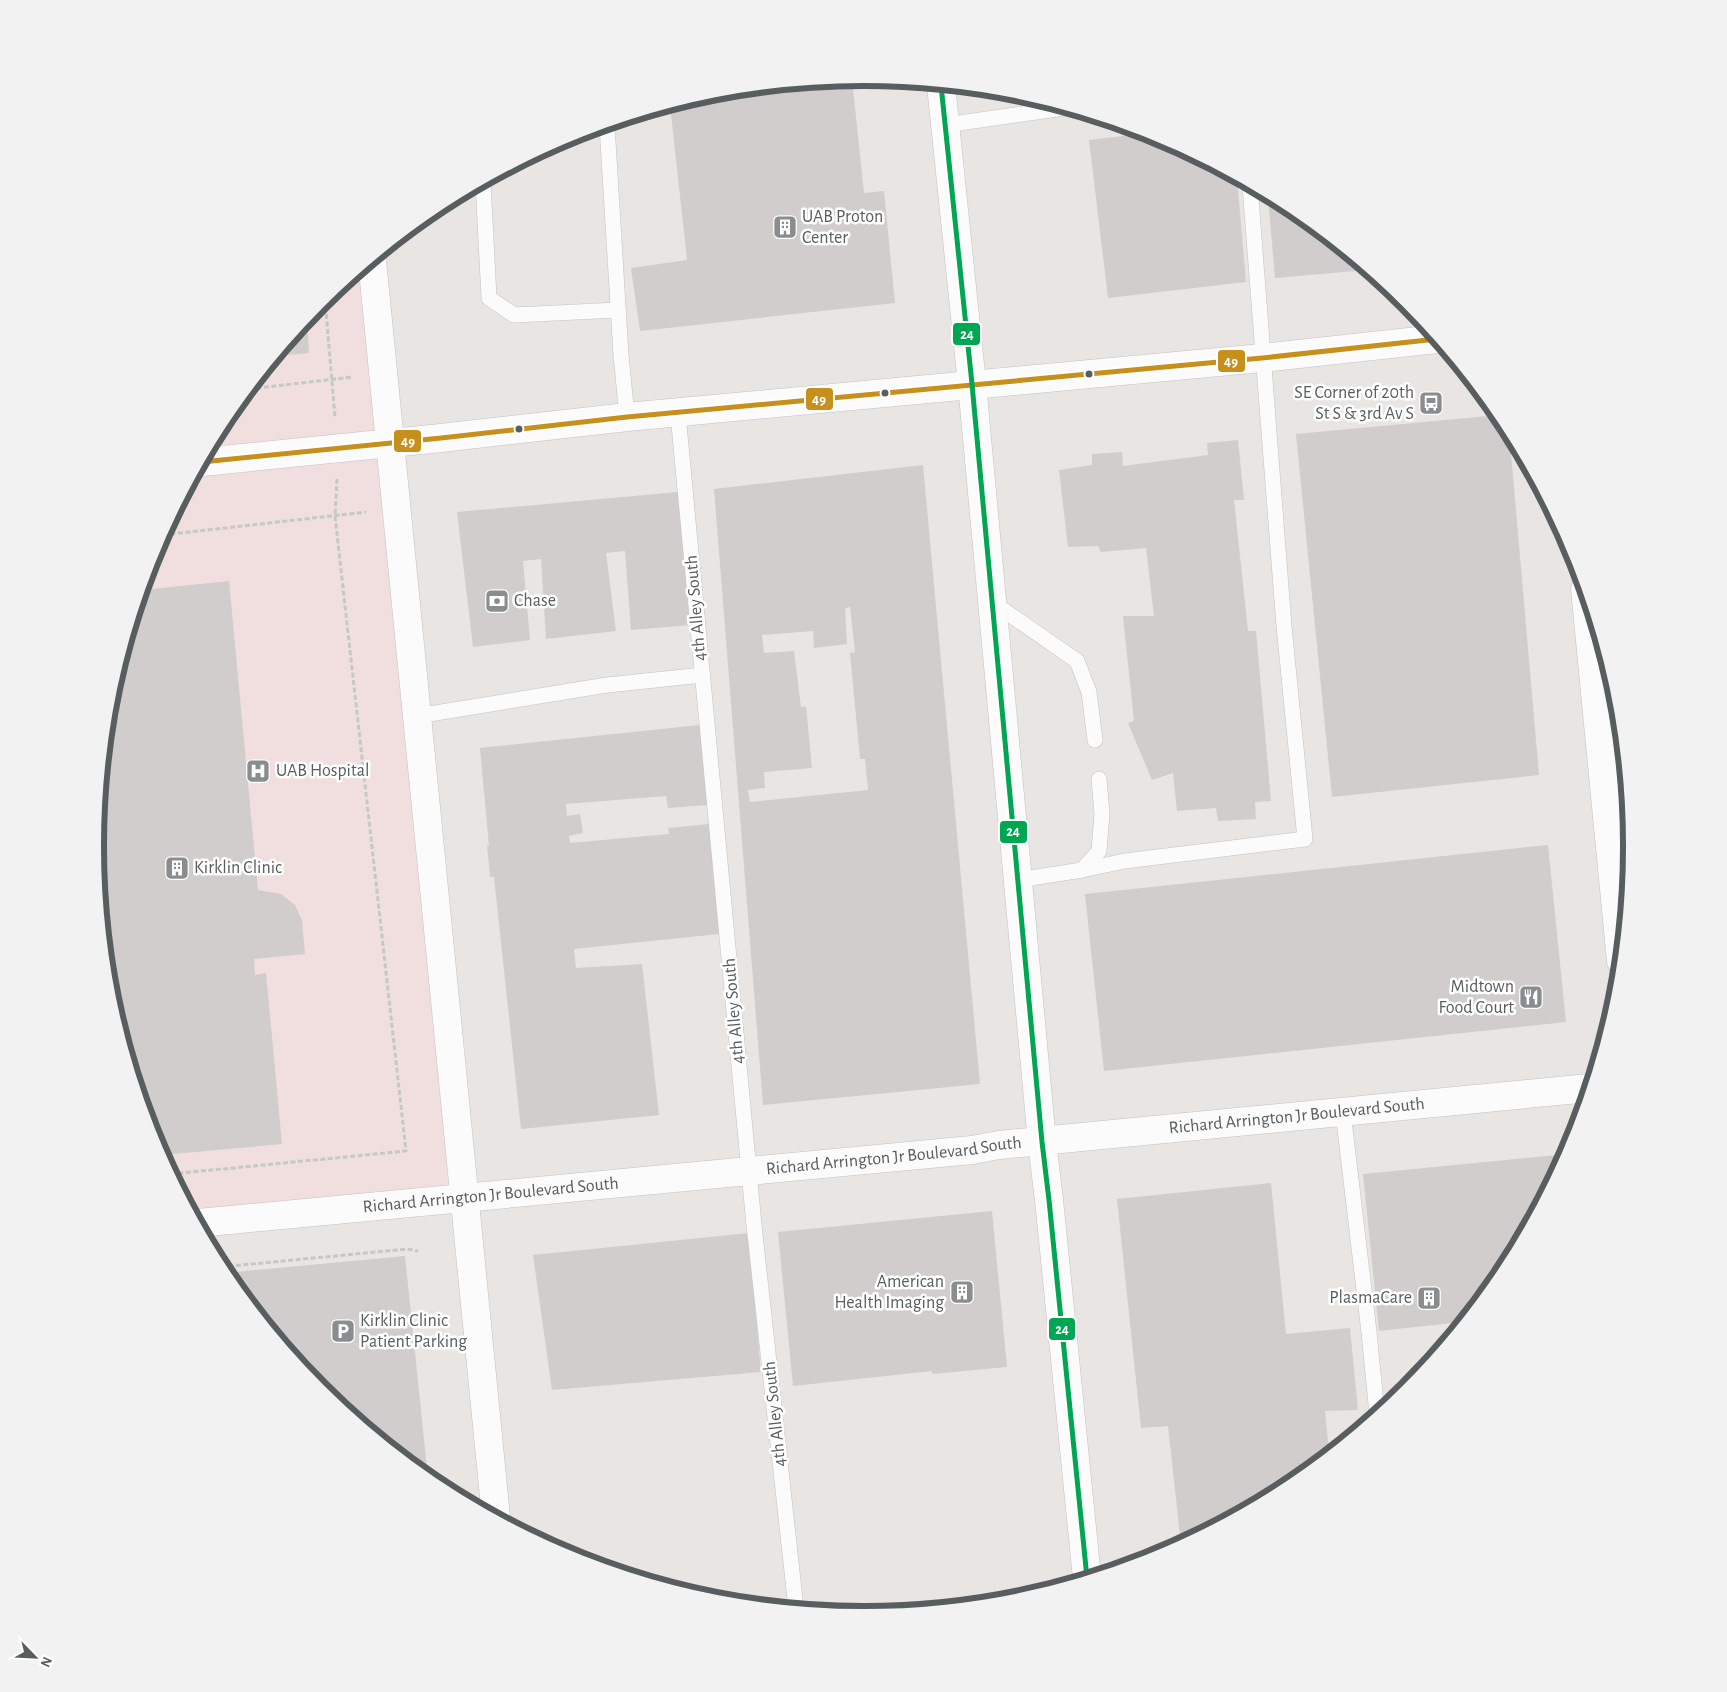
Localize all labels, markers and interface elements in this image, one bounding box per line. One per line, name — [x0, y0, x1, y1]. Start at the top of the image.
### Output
place label: UAB Proton Center — [802, 208, 883, 247]
building icon: UAB Proton Center — [772, 214, 798, 240]
line badge: 24 — [952, 322, 981, 346]
text: 24 — [960, 328, 974, 342]
line badge: 49 — [1217, 349, 1246, 373]
text: 49 — [1224, 355, 1238, 369]
unlabelled marker — [1084, 369, 1094, 379]
place label: SE Corner of 20th St S & 3rd Av S — [1294, 384, 1414, 423]
line badge: 49 — [805, 387, 834, 411]
unlabelled marker — [880, 388, 890, 398]
bus stop icon: SE Corner of 20th St S & 3rd Av S — [1418, 390, 1444, 416]
text: 49 — [812, 393, 826, 407]
unlabelled marker — [514, 424, 524, 434]
line badge: 49 — [393, 429, 422, 453]
text: 49 — [401, 435, 415, 449]
street label: 4th Alley South — [682, 554, 710, 662]
bank icon: Chase — [484, 588, 510, 614]
place label: Chase — [514, 592, 556, 610]
hospital icon: UAB Hospital — [245, 758, 271, 784]
place label: UAB Hospital — [276, 762, 369, 780]
line badge: 24 — [999, 820, 1028, 844]
text: 24 — [1006, 825, 1020, 839]
building icon: Kirklin Clinic — [164, 855, 190, 881]
place label: Kirklin Clinic — [194, 859, 282, 877]
street label: 4th Alley South — [720, 957, 748, 1065]
place label: Midtown Food Court — [1438, 978, 1514, 1017]
restaurant icon: Midtown Food Court — [1518, 984, 1544, 1010]
street label: Richard Arrington Jr Boulevard South — [1168, 1095, 1426, 1138]
street label: Richard Arrington Jr Boulevard South — [765, 1134, 1022, 1178]
street label: Richard Arrington Jr Boulevard South — [362, 1174, 620, 1216]
place label: American Health Imaging — [834, 1273, 944, 1312]
building icon: American Health Imaging — [949, 1279, 975, 1305]
building icon: PlasmaCare — [1416, 1285, 1442, 1311]
place label: PlasmaCare — [1329, 1289, 1412, 1307]
place label: Kirklin Clinic Patient Parking — [360, 1312, 467, 1351]
line badge: 24 — [1048, 1317, 1076, 1341]
parking icon: Kirklin Clinic Patient Parking — [330, 1318, 356, 1344]
text: 24 — [1055, 1323, 1069, 1337]
street label: 4th Alley South — [760, 1360, 790, 1468]
north arrow — [10, 1632, 60, 1682]
text: N — [38, 1655, 54, 1669]

